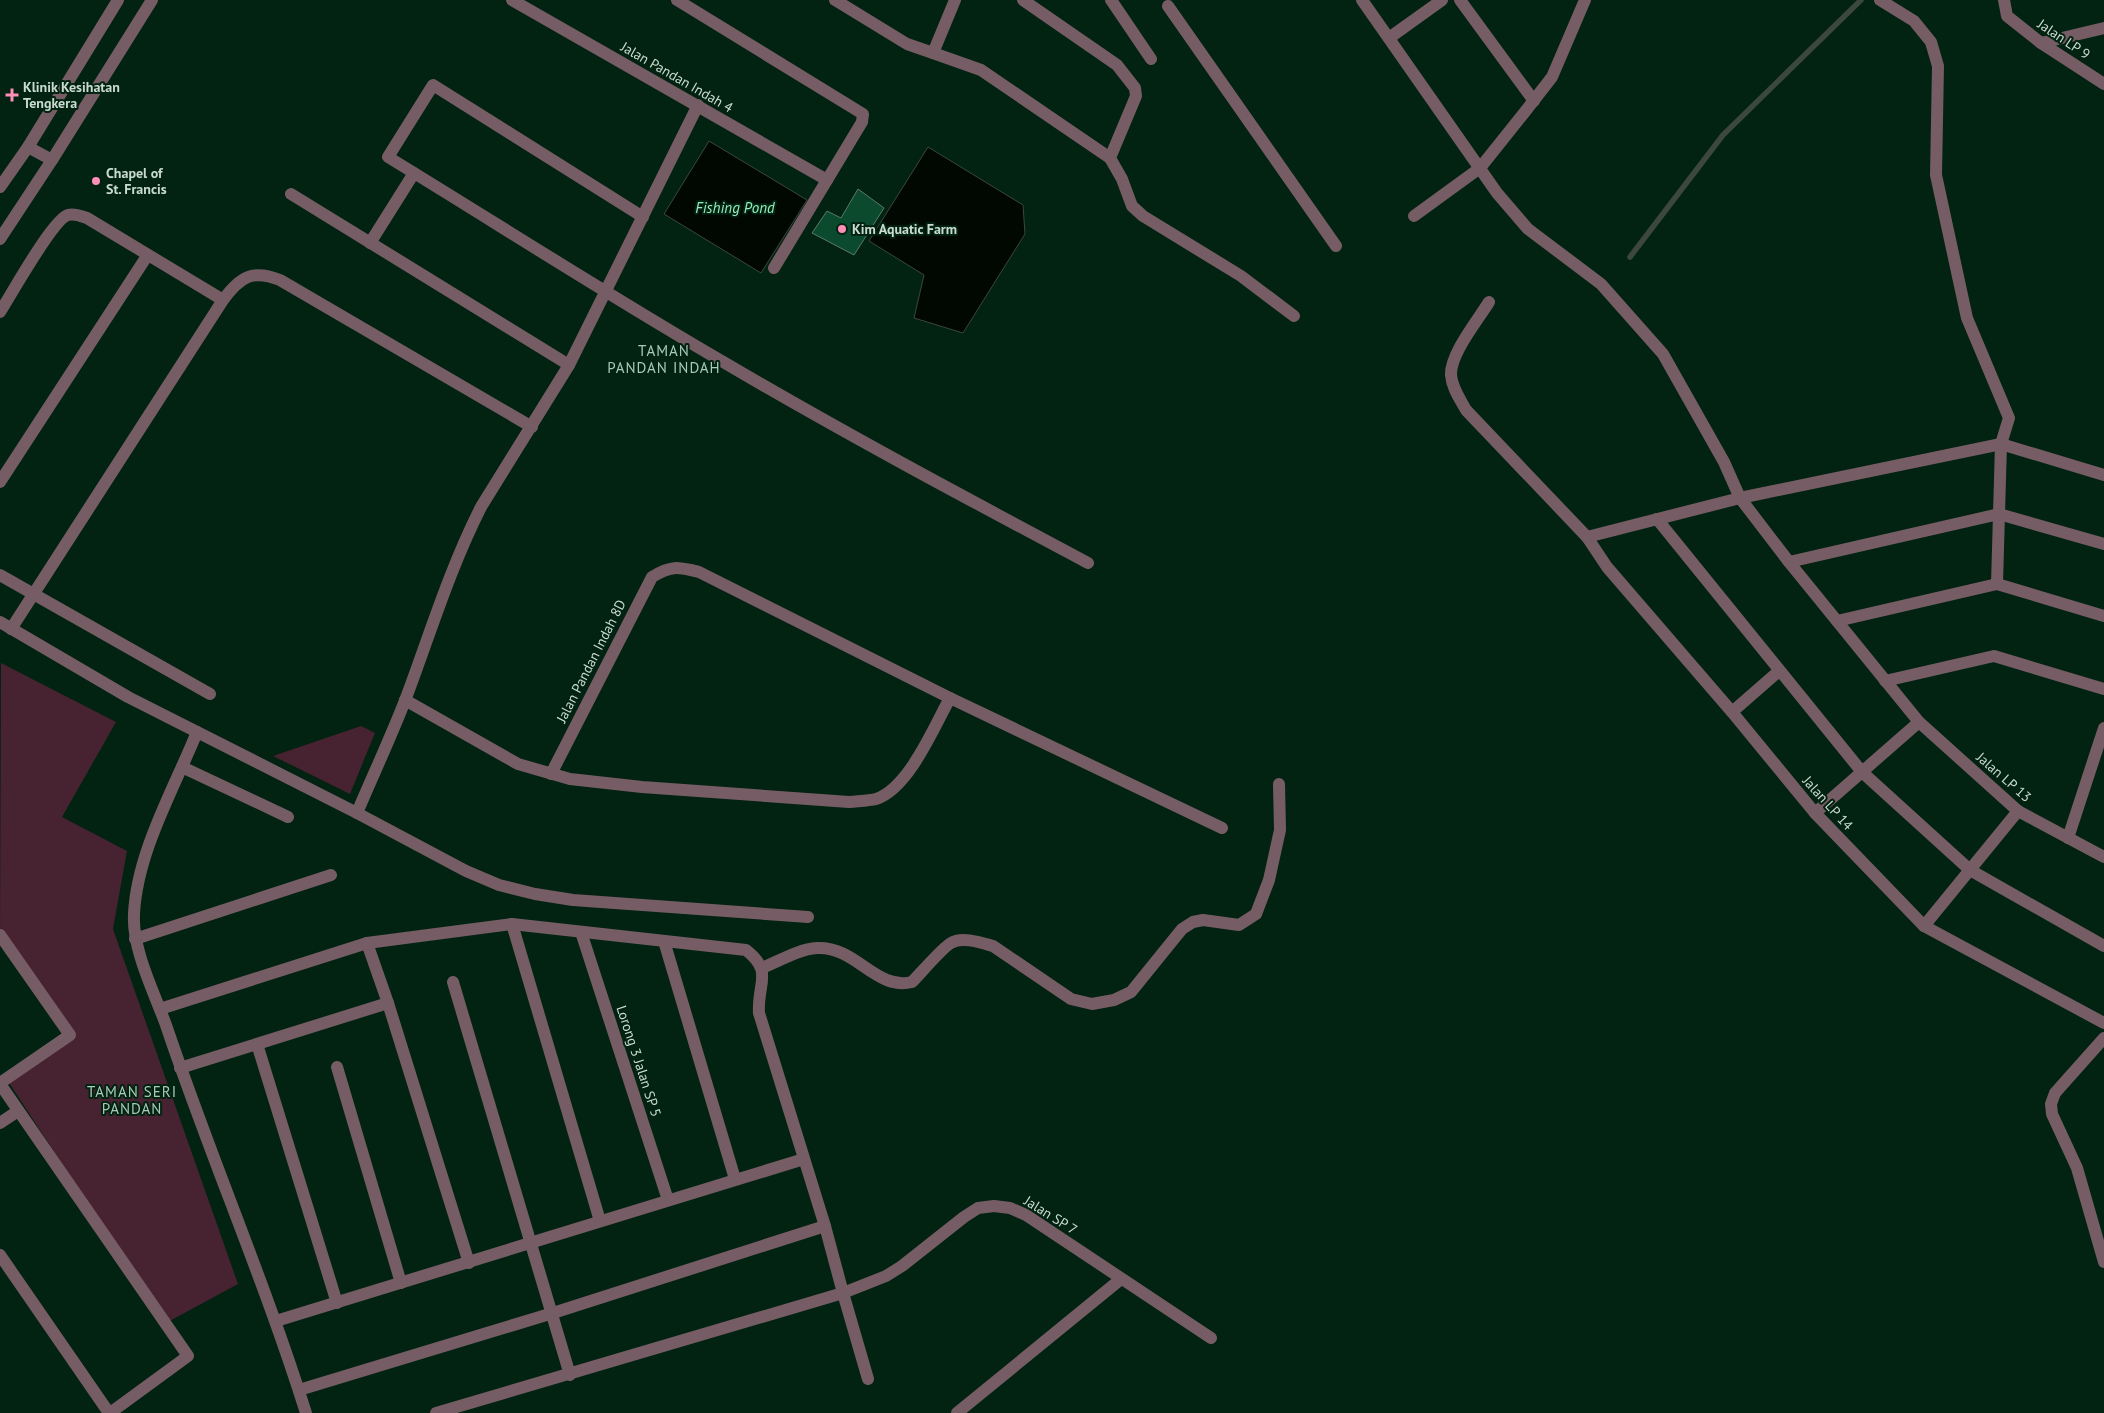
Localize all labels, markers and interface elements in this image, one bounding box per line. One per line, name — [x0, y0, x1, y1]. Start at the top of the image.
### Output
street label: Jalan LP 9 — [2034, 14, 2094, 63]
street label: Jalan Pandan Indah 4 — [617, 37, 737, 117]
place label: Klinik Kesihatan Tengkera — [23, 78, 120, 112]
marker: Klinik Kesihatan Tengkera — [5, 88, 19, 102]
place label: Chapel of St. Francis — [106, 164, 167, 198]
marker: Chapel of St. Francis — [90, 175, 102, 187]
water label: Fishing Pond — [695, 198, 775, 217]
place label: Kim Aquatic Farm — [852, 220, 957, 238]
marker: Kim Aquatic Farm — [836, 223, 848, 235]
district label: TAMAN PANDAN INDAH — [607, 341, 721, 377]
street label: Jalan Pandan Indah 8D — [552, 596, 630, 726]
street label: Jalan LP 13 — [1972, 748, 2035, 806]
street label: Jalan LP 14 — [1798, 771, 1857, 834]
street label: Lorong 3 Jalan SP 5 — [613, 1003, 665, 1119]
district label: TAMAN SERI PANDAN — [87, 1082, 177, 1118]
street label: Jalan SP 7 — [1020, 1191, 1081, 1238]

